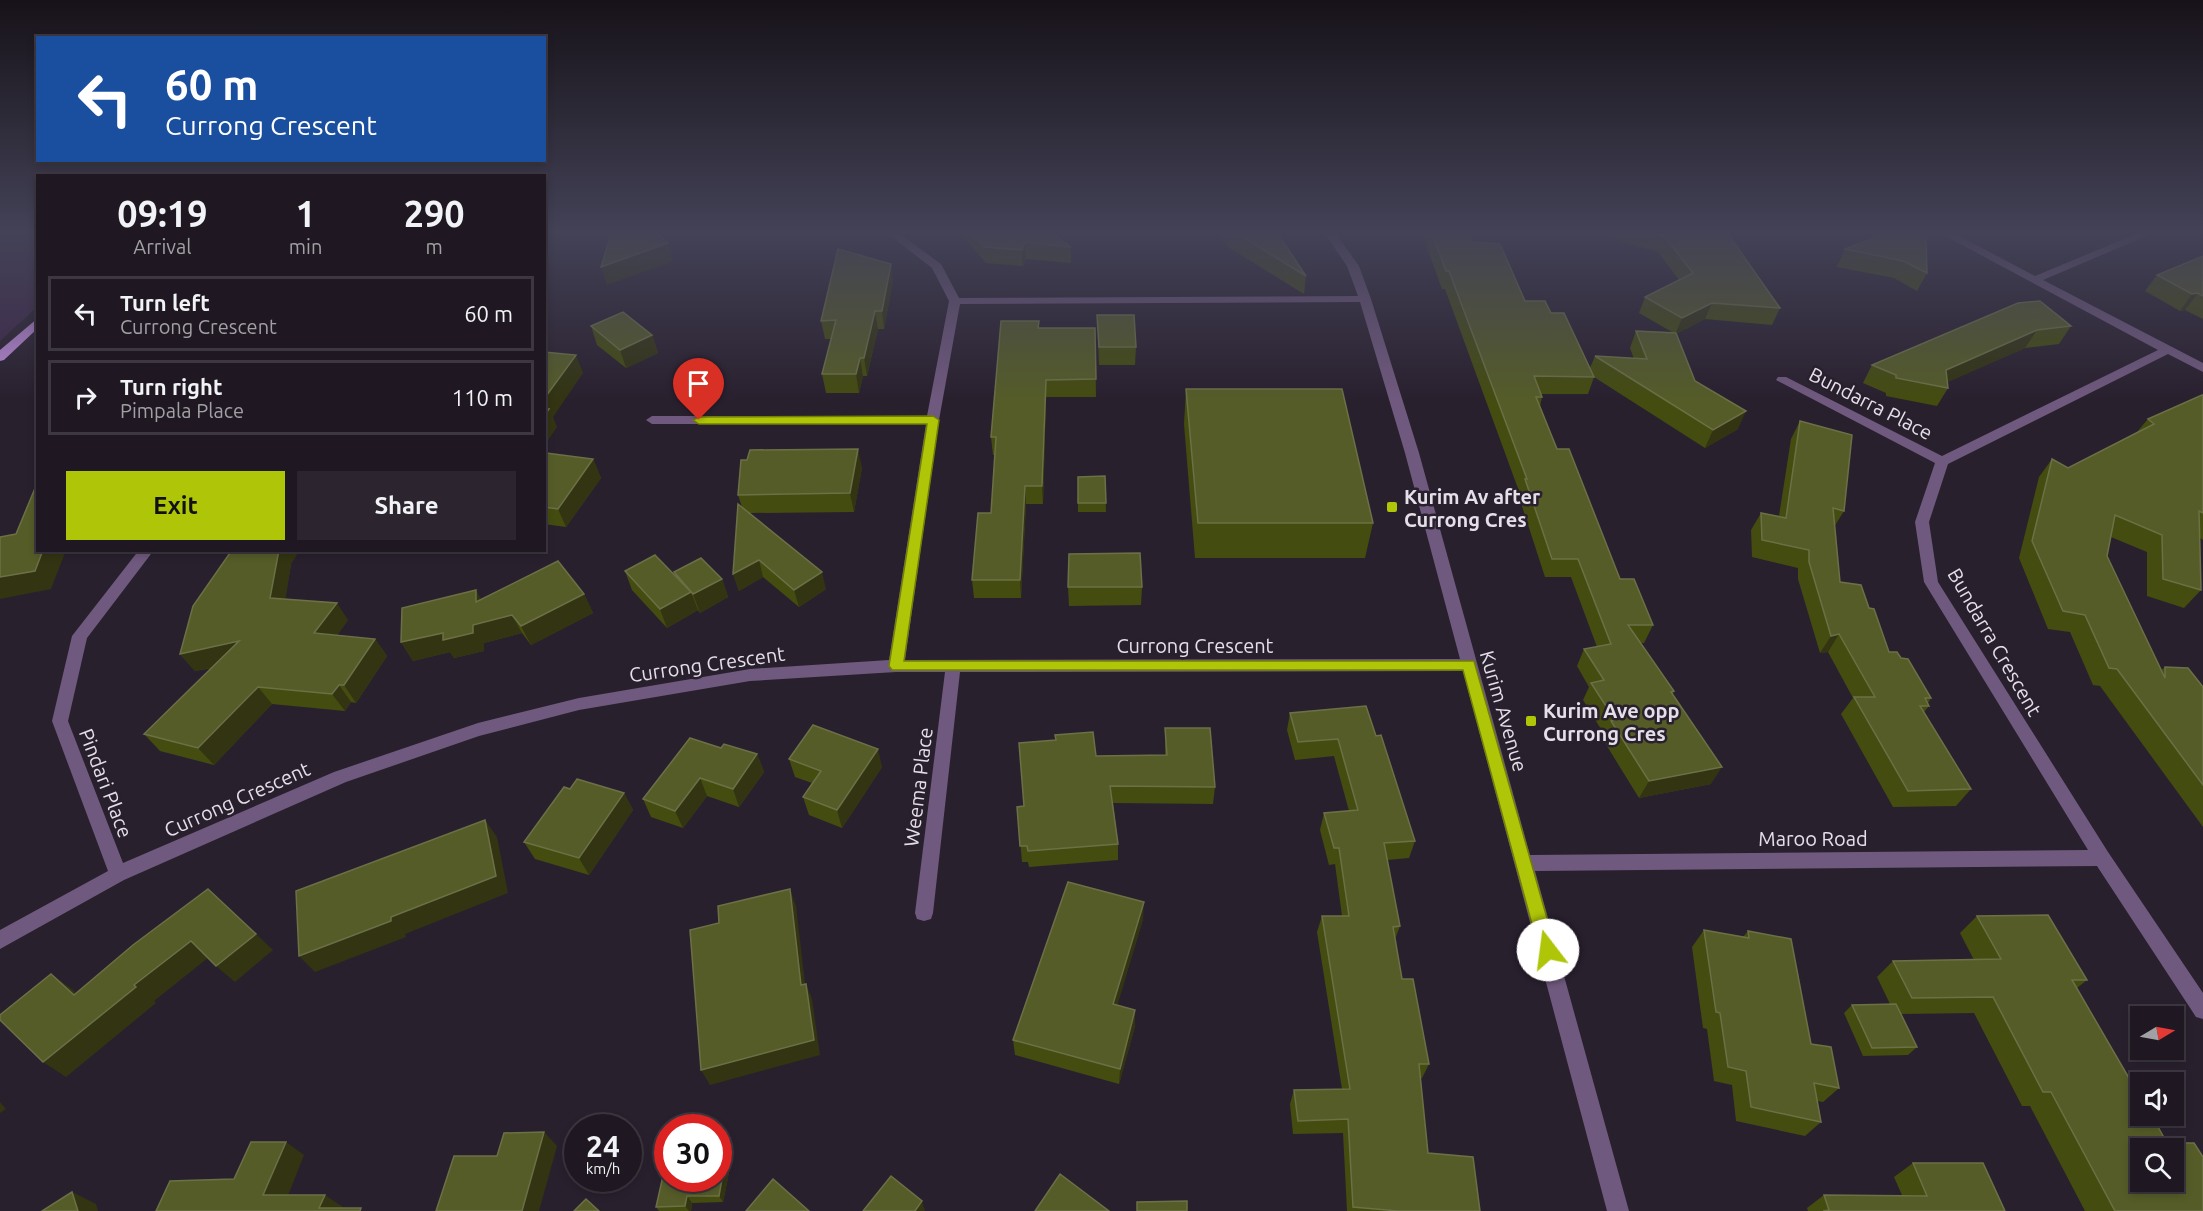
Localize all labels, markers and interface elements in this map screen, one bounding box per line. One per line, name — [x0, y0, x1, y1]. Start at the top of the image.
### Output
icon: left — [66, 60, 144, 138]
text: 60 m — [165, 61, 259, 108]
text: Currong Crescent — [165, 110, 377, 140]
text: 09:19 — [117, 193, 207, 234]
text: 1 — [295, 193, 316, 234]
text: 290 — [404, 193, 465, 234]
text: Arrival — [133, 235, 192, 258]
text: min — [289, 235, 322, 258]
text: m — [426, 235, 443, 258]
text: Turn left — [120, 290, 210, 315]
icon: left — [69, 297, 102, 330]
text: 60 m — [464, 301, 513, 326]
text: Currong Crescent — [120, 315, 277, 338]
pin — [673, 358, 724, 420]
street label: Bundarra Place — [1805, 362, 1937, 444]
icon: arrive — [682, 367, 715, 400]
text: Turn right — [120, 374, 222, 399]
icon: right — [69, 381, 102, 414]
text: 110 m — [452, 385, 513, 410]
text: Pimpala Place — [120, 399, 244, 422]
button: Exit — [66, 471, 285, 540]
button: Share — [297, 471, 516, 540]
place label: Kurim Av after Currong Cres — [1404, 485, 1541, 531]
marker: Kurim Av after Currong Cres — [1385, 500, 1399, 514]
street label: Bundarra Crescent — [1943, 564, 2047, 720]
street label: Currong Crescent — [1117, 634, 1274, 657]
street label: Currong Crescent — [628, 642, 786, 686]
street label: Kurim Avenue — [1476, 648, 1532, 774]
place label: Kurim Ave opp Currong Cres — [1543, 699, 1679, 745]
marker: Kurim Ave opp Currong Cres — [1524, 714, 1538, 728]
street label: Pindari Place — [75, 725, 137, 841]
street label: Weema Place — [899, 726, 937, 848]
street label: Currong Crescent — [161, 757, 313, 841]
street label: Maroo Road — [1758, 827, 1868, 850]
position arrow — [1516, 918, 1580, 982]
north arrow — [2130, 1006, 2184, 1060]
map controls — [2130, 1006, 2184, 1192]
button: sound — [2130, 1072, 2184, 1126]
speed limit sign: 30 — [654, 1114, 732, 1192]
text: 24 — [586, 1129, 620, 1163]
button: search — [2130, 1138, 2184, 1192]
text: km/h — [586, 1160, 620, 1177]

